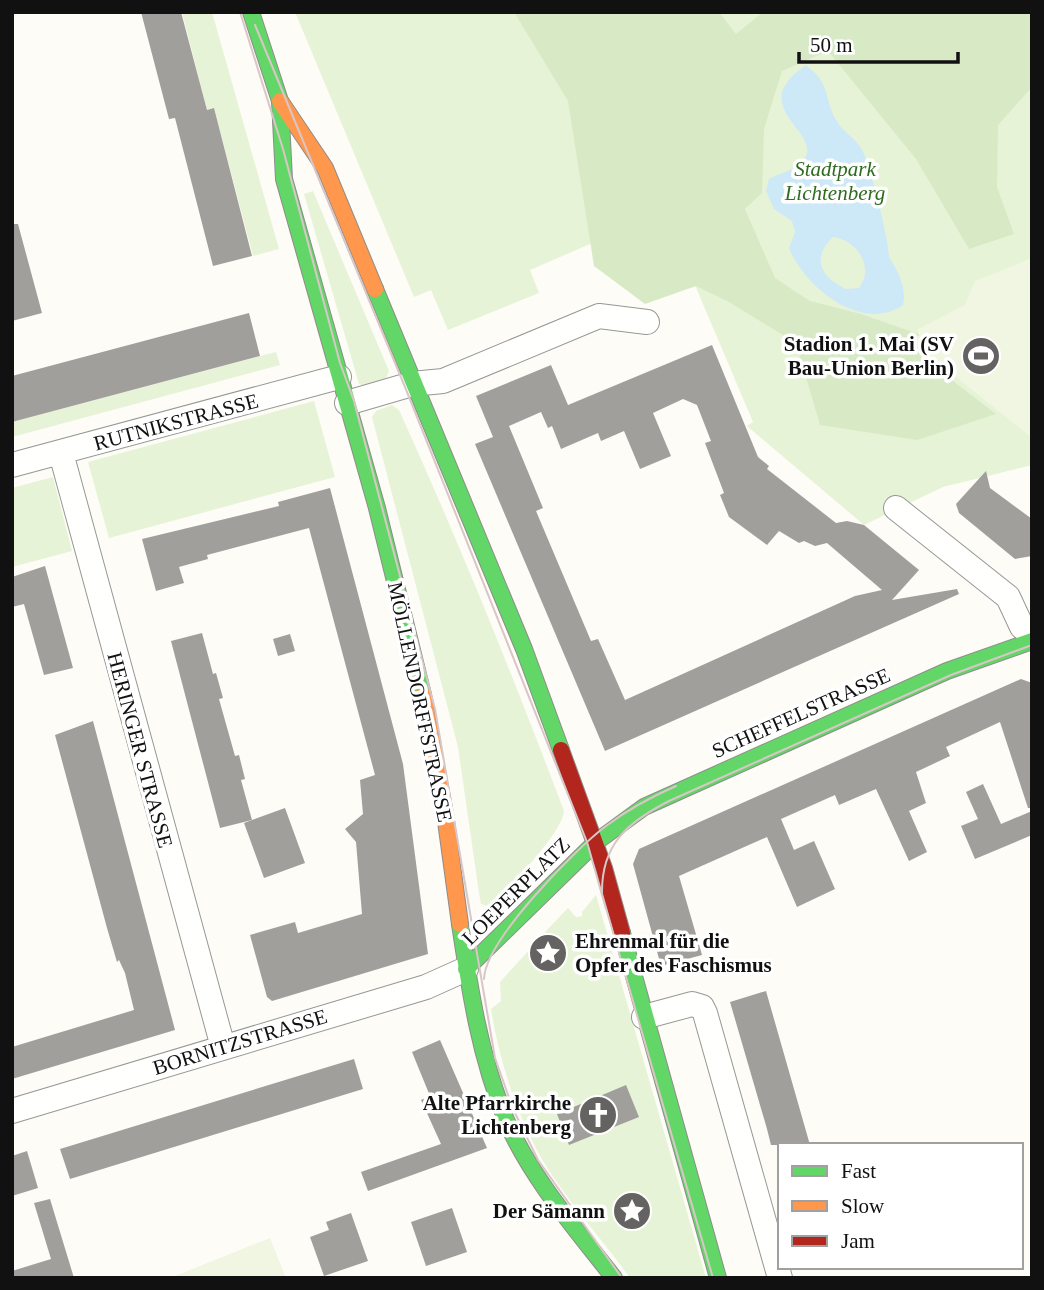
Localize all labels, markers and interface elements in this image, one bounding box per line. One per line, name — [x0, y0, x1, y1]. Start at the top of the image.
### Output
scale bar — [799, 21, 958, 65]
text: 50 m — [810, 33, 853, 57]
park label: Stadtpark Lichtenberg — [784, 157, 885, 205]
place label: Stadion 1. Mai (SV Bau-Union Berlin) — [784, 332, 954, 380]
sports icon: Stadion 1. Mai (SV Bau-Union Berlin) — [960, 335, 1002, 377]
street label: RUTNIKSTRASSE — [91, 389, 261, 455]
street label: MÖLLENDORFFSTRASSE — [383, 580, 457, 824]
street label: HERINGER STRASSE — [102, 650, 178, 850]
street label: SCHEFFELSTRASSE — [708, 663, 894, 763]
street label: LOEPERPLATZ — [457, 832, 575, 950]
place label: Ehrenmal für die Opfer des Faschismus — [575, 929, 772, 977]
place icon: Ehrenmal für die Opfer des Faschismus — [527, 932, 569, 974]
street label: BORNITZSTRASSE — [150, 1004, 330, 1080]
place label: Alte Pfarrkirche Lichtenberg — [423, 1091, 571, 1139]
church icon: Alte Pfarrkirche Lichtenberg — [577, 1094, 619, 1136]
legend — [778, 1143, 1023, 1269]
text: Fast — [841, 1159, 876, 1183]
place icon: Der Sämann — [611, 1190, 653, 1232]
text: Slow — [841, 1194, 885, 1218]
place label: Der Sämann — [493, 1199, 605, 1223]
text: Jam — [841, 1229, 875, 1253]

